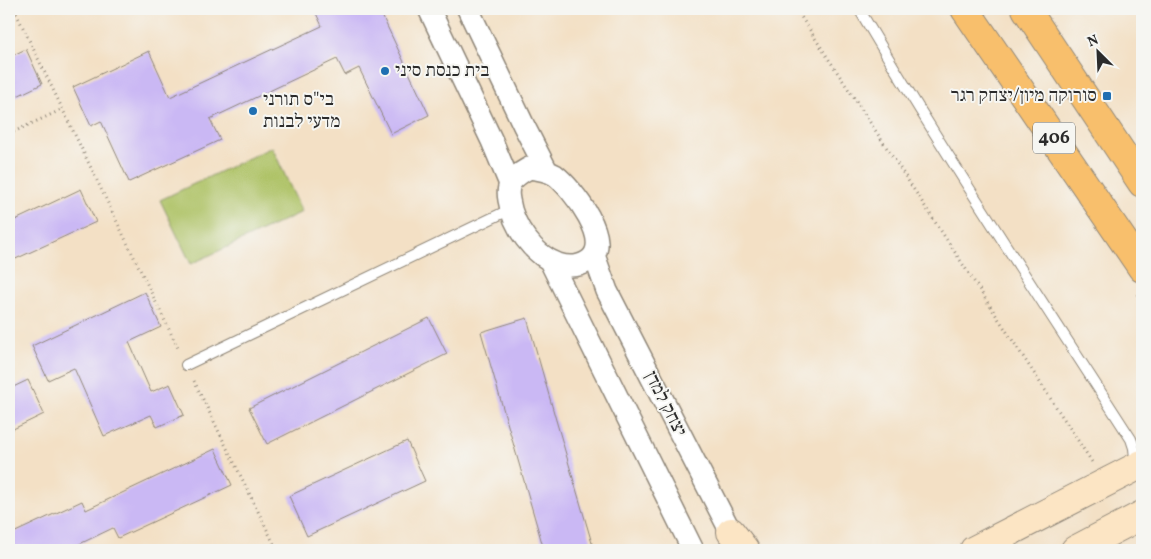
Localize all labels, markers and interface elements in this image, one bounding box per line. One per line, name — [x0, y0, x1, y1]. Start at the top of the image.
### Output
north arrow — [1074, 28, 1124, 78]
text: N — [1085, 31, 1102, 52]
place label: בית כנסת סיני — [395, 58, 489, 84]
marker: בית כנסת סיני — [379, 65, 391, 77]
place label: סורוקה מיון/יצחק רגר — [951, 83, 1097, 109]
place label: בי"ס תורני מדעי לבנות — [263, 87, 340, 135]
marker: סורוקה מיון/יצחק רגר — [1101, 90, 1113, 102]
marker: בי"ס תורני מדעי לבנות — [247, 105, 259, 117]
road number: 406 — [1033, 122, 1075, 154]
street label: יצחק למדן — [637, 367, 693, 441]

